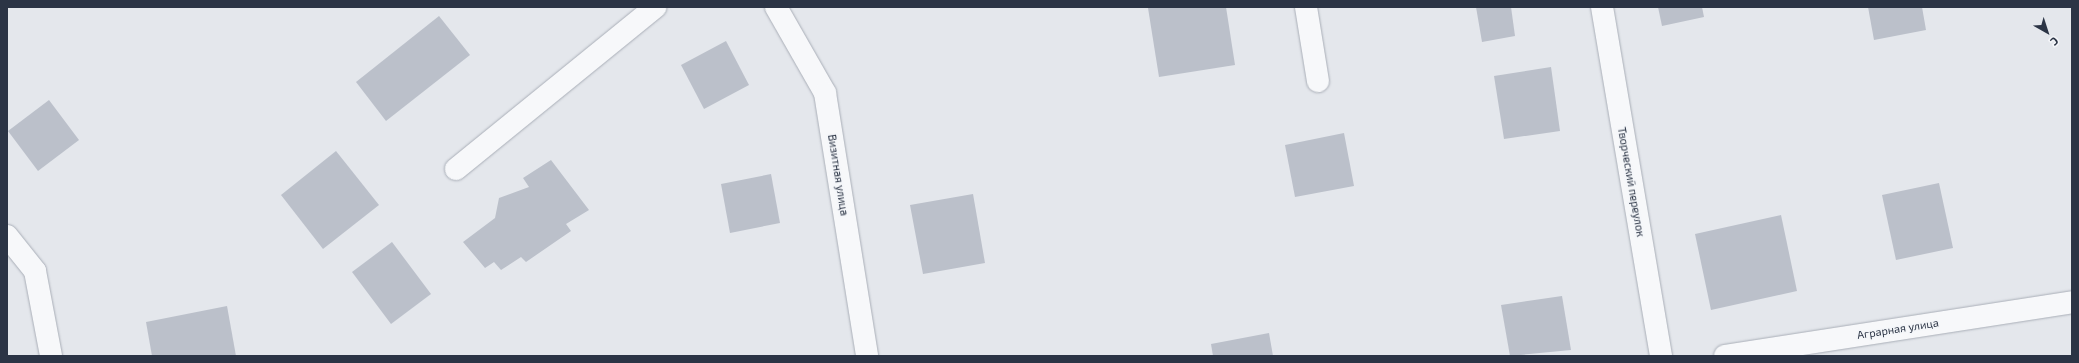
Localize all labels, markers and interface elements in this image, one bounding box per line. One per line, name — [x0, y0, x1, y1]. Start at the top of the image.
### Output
north arrow — [2027, 12, 2067, 52]
text: С — [2048, 35, 2061, 49]
street label: Творческий переулок — [1615, 126, 1647, 238]
street label: Визитная улица — [825, 133, 851, 217]
street label: Аграрная улица — [1856, 316, 1940, 342]

